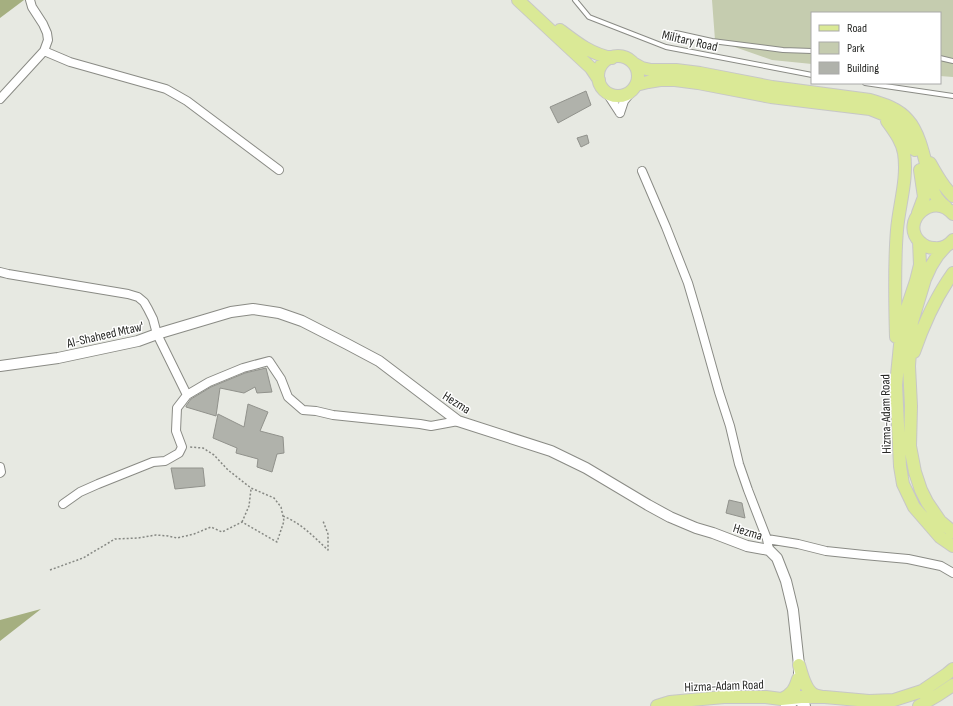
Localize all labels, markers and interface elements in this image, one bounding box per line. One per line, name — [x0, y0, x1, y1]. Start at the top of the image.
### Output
legend — [811, 12, 941, 84]
text: Road — [847, 21, 867, 36]
street label: Military Road — [660, 27, 719, 55]
text: Park — [847, 41, 865, 56]
text: Building — [847, 61, 879, 76]
street label: Al-Shaheed Mtaw' — [64, 318, 145, 352]
street label: Hizma-Adam Road — [877, 374, 895, 454]
street label: Hezma — [440, 388, 473, 418]
street label: Hezma — [731, 520, 764, 544]
street label: Hizma-Adam Road — [684, 677, 764, 695]

